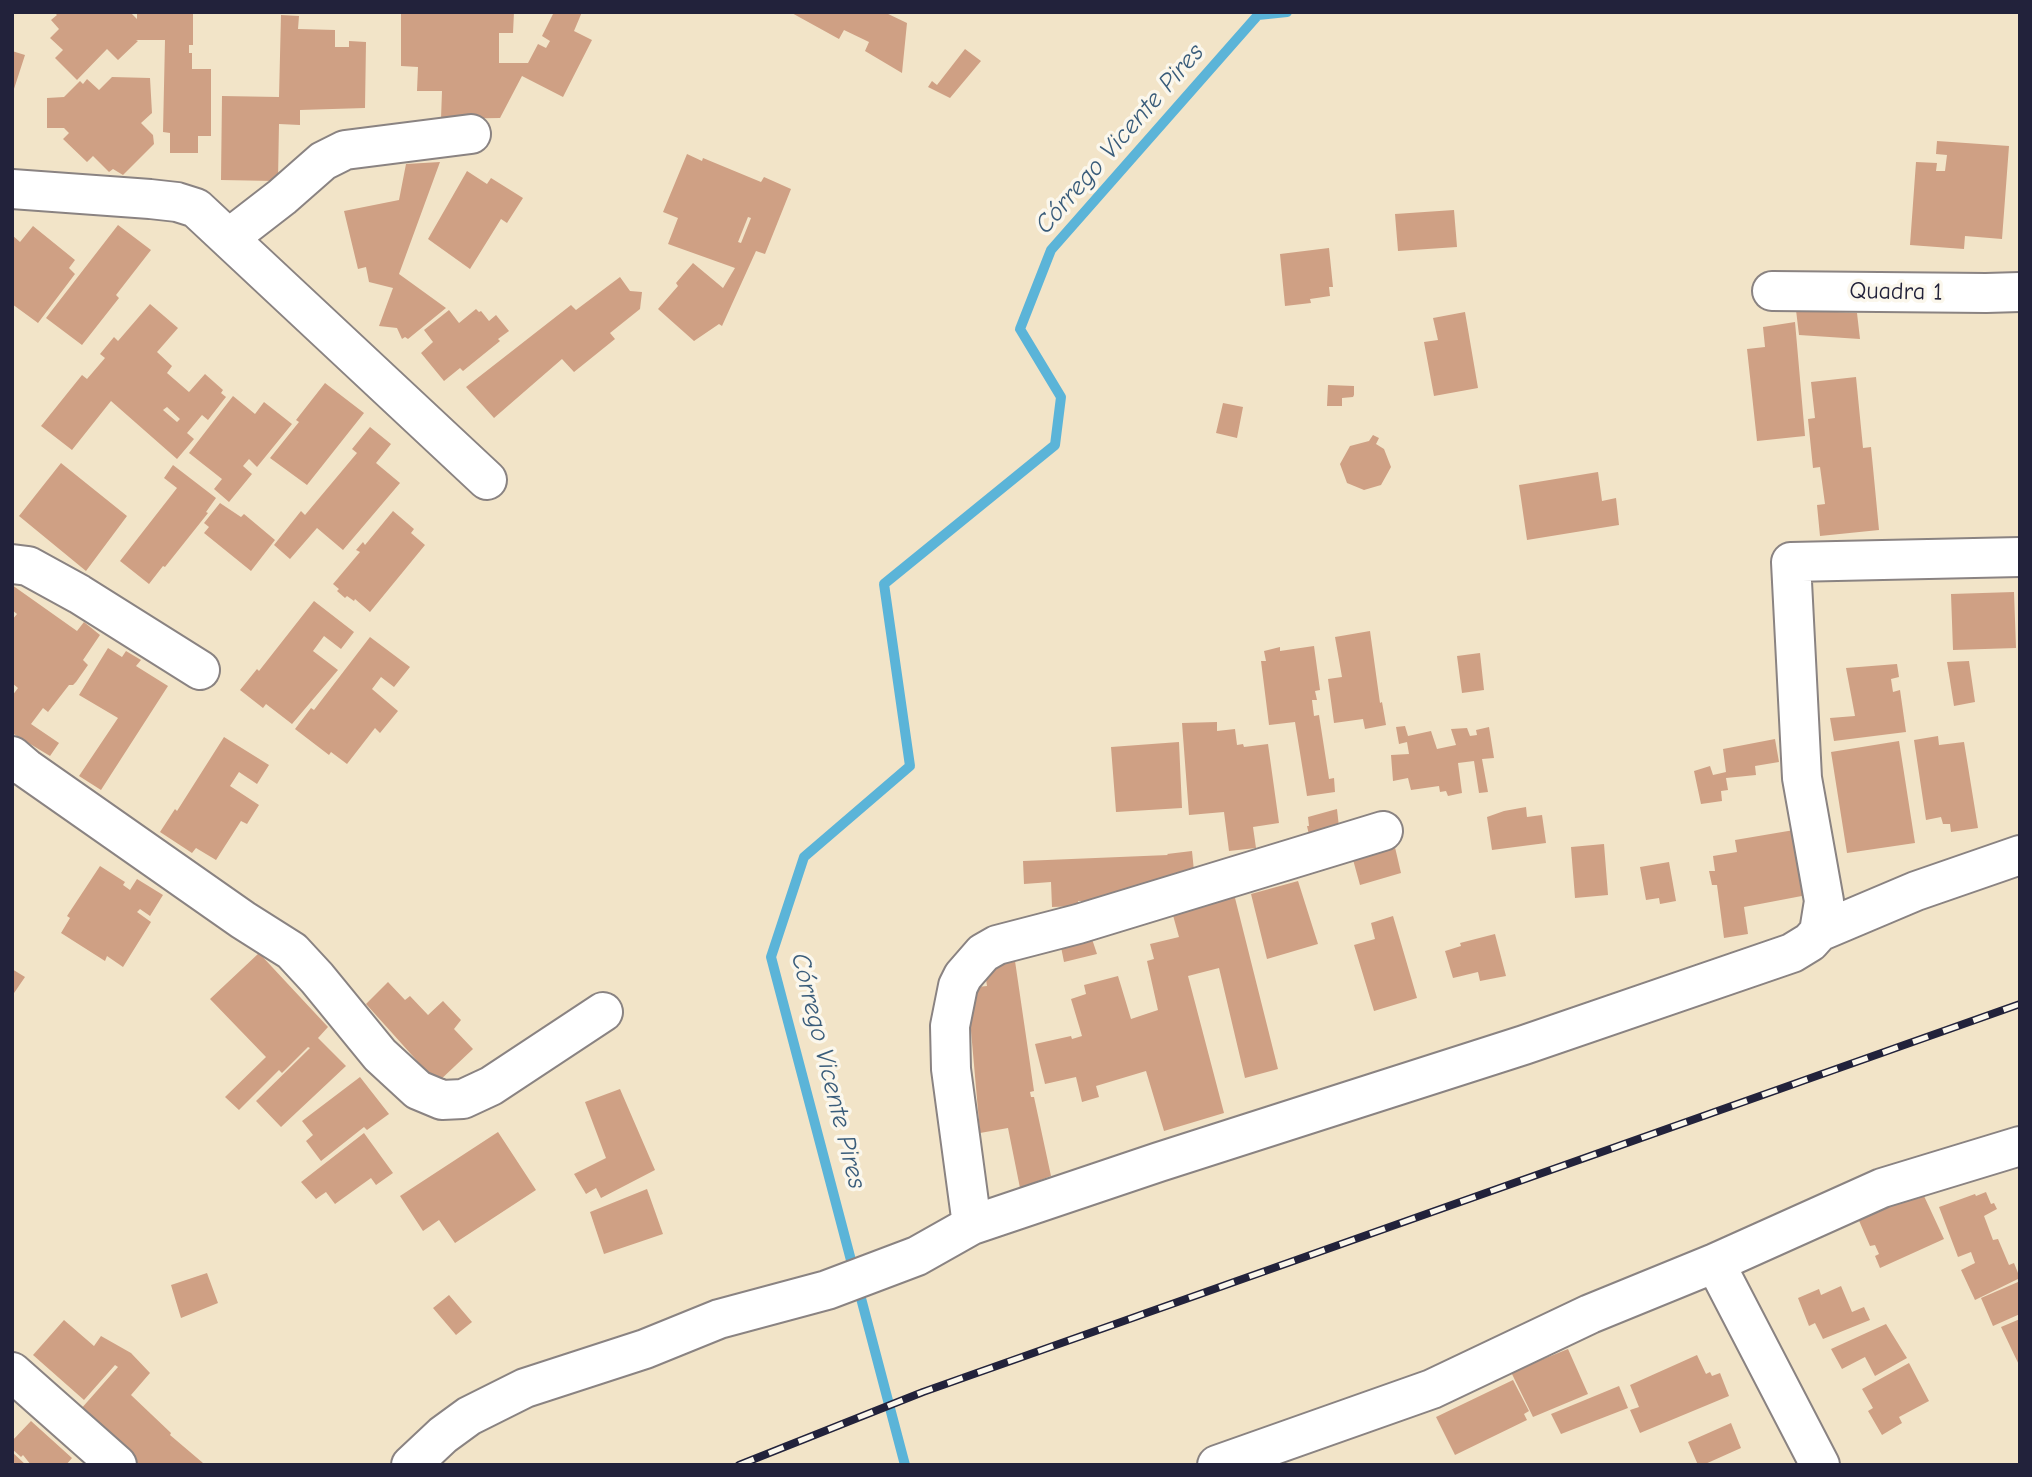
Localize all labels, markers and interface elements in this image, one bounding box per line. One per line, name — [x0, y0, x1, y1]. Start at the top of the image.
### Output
water label: Córrego Vicente Pires — [1029, 38, 1211, 240]
street label: Quadra 1 — [1849, 277, 1943, 307]
water label: Córrego Vicente Pires — [784, 950, 872, 1192]

